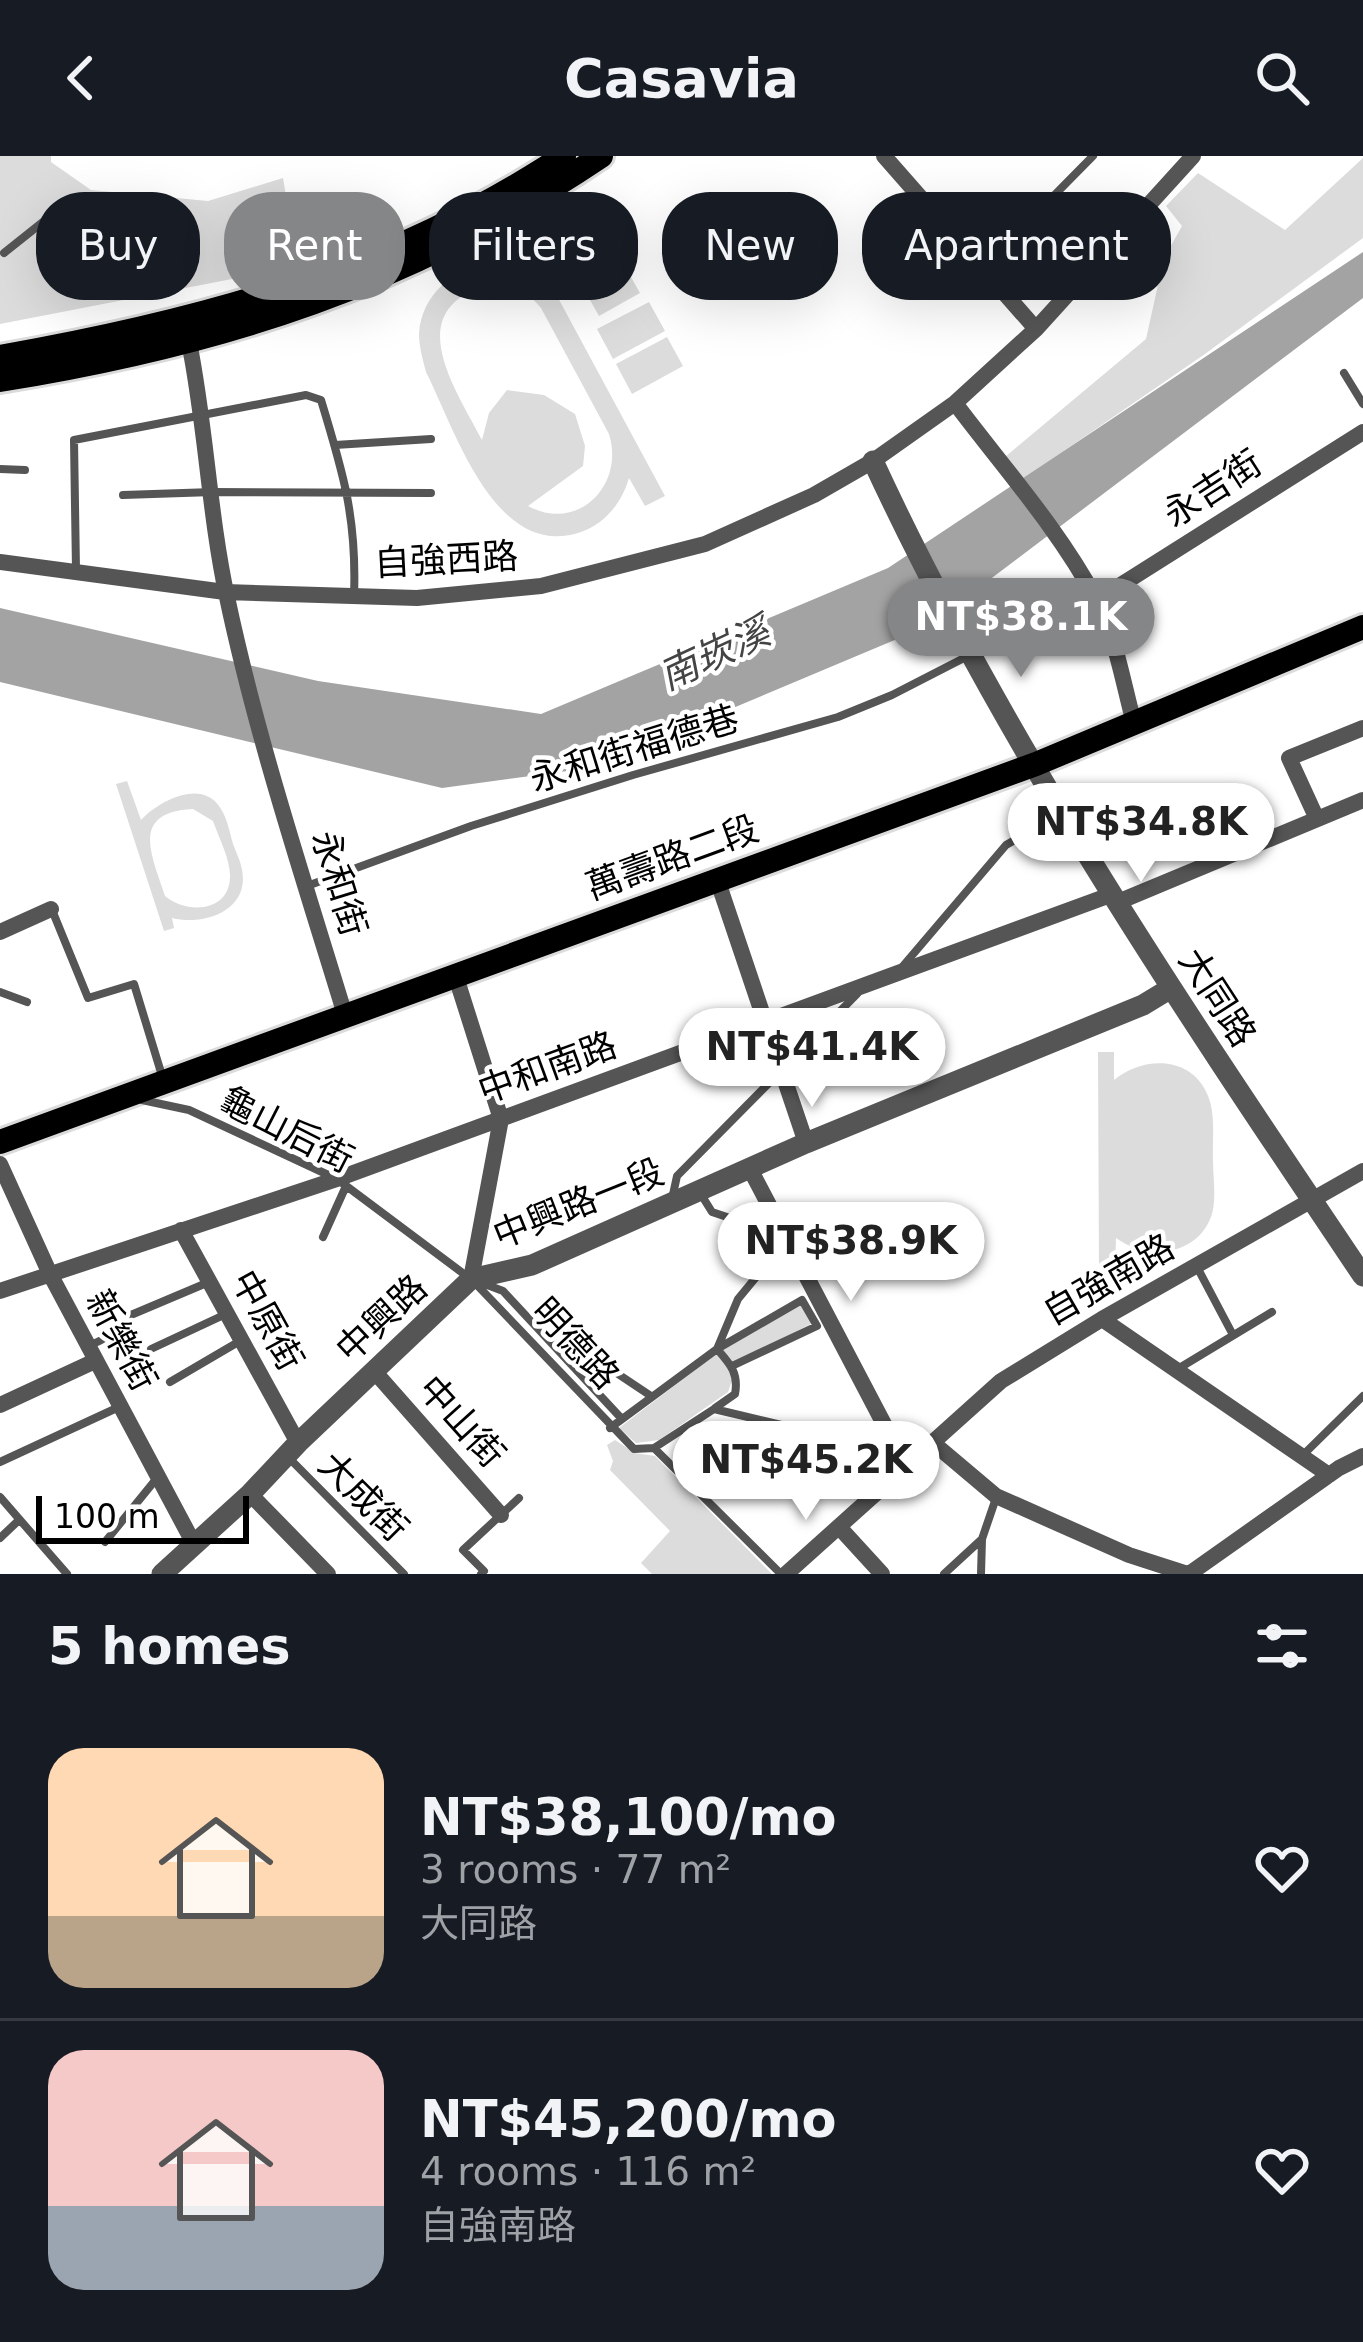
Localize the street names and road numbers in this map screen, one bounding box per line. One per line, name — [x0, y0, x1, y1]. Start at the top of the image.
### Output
street label: 永吉街 — [1156, 442, 1269, 535]
street label: 自強西路 — [373, 535, 519, 584]
street label: 永和街福德巷 — [525, 697, 743, 800]
street label: 萬壽路二段 — [581, 807, 764, 908]
street label: 永和街 — [304, 826, 375, 941]
street label: 大同路 — [1171, 941, 1264, 1054]
street label: 中和南路 — [472, 1024, 622, 1111]
street label: 龜山后街 — [213, 1078, 360, 1180]
street label: 中興路一段 — [487, 1151, 669, 1256]
street label: 自強南路 — [1036, 1226, 1181, 1333]
street label: 中原街 — [223, 1263, 312, 1377]
street label: 中興路 — [328, 1267, 435, 1370]
street label: 新樂街 — [78, 1283, 165, 1398]
street label: 明德路 — [524, 1290, 627, 1397]
street label: 中山街 — [410, 1367, 513, 1475]
street label: 大成街 — [311, 1444, 416, 1549]

